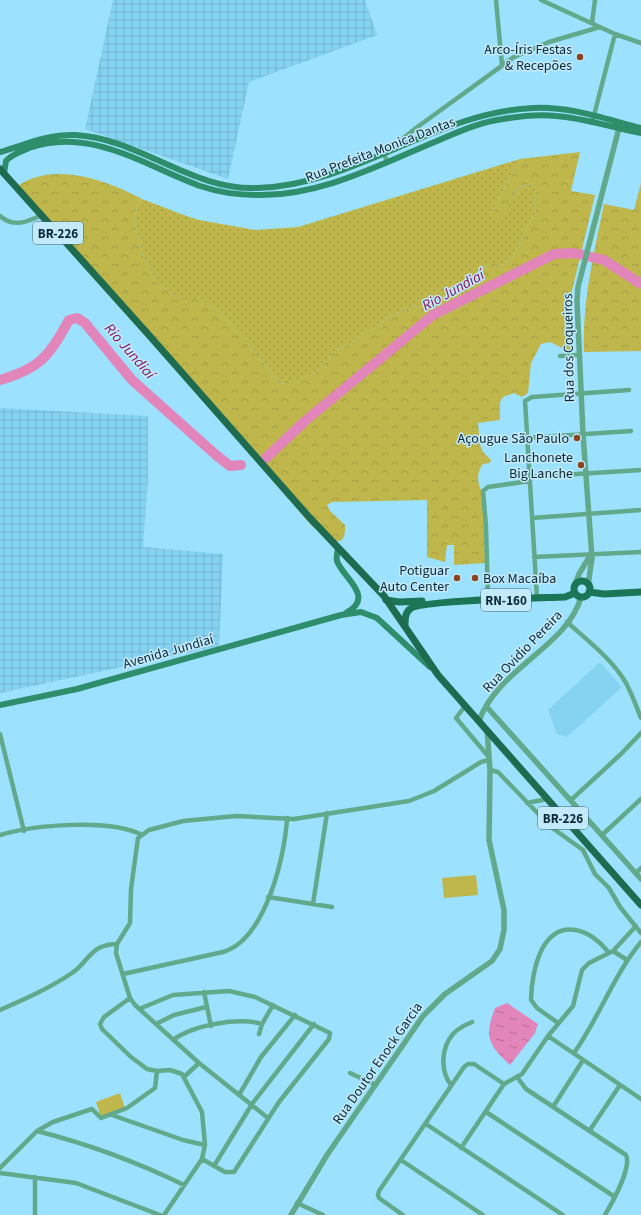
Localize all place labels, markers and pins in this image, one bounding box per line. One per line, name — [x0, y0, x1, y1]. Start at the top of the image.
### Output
place label: Arco-Íris Festas & Recepões — [484, 40, 572, 76]
marker: Arco-Íris Festas & Recepões — [575, 52, 585, 62]
place label: Açougue São Paulo — [458, 429, 569, 449]
marker: Açougue São Paulo — [572, 433, 582, 443]
place label: Lanchonete Big Lanche — [504, 448, 573, 484]
marker: Lanchonete Big Lanche — [576, 460, 586, 470]
place label: Potiguar Auto Center — [380, 561, 449, 597]
place label: Box Macaíba — [483, 569, 556, 589]
marker: Potiguar Auto Center — [452, 573, 462, 583]
marker: Box Macaíba — [470, 573, 480, 583]

